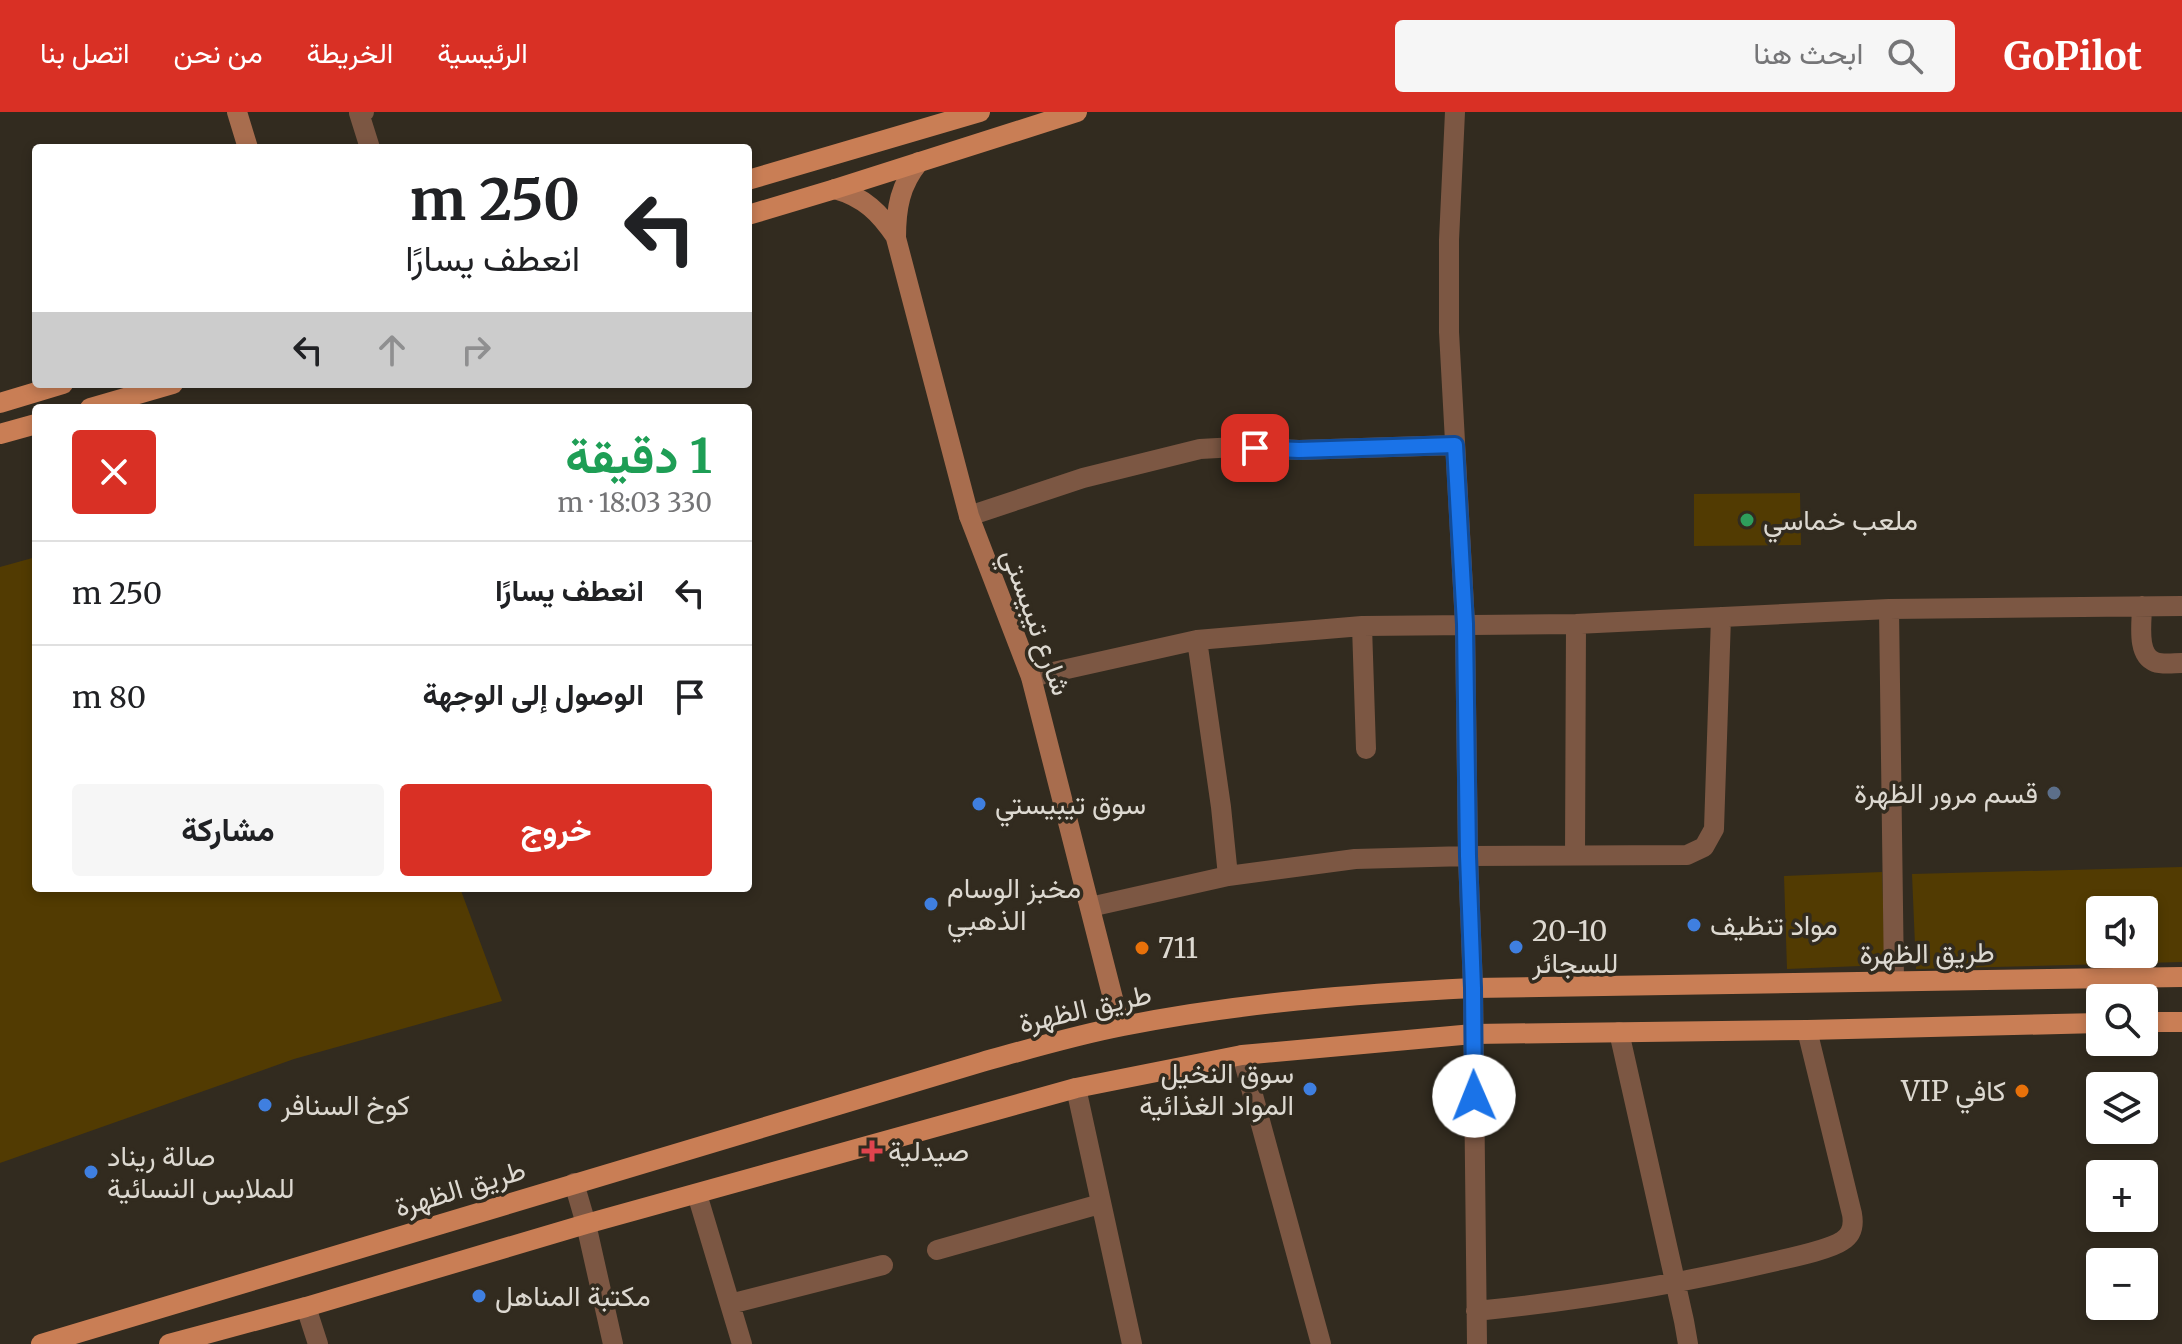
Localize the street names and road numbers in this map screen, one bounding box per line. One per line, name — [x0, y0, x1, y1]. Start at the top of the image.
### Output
street label: شارع تيبيستي — [989, 544, 1080, 702]
street label: طريق الظهرة — [1859, 934, 1995, 972]
street label: طريق الظهرة — [1015, 975, 1155, 1041]
street label: طريق الظهرة — [390, 1151, 530, 1225]

